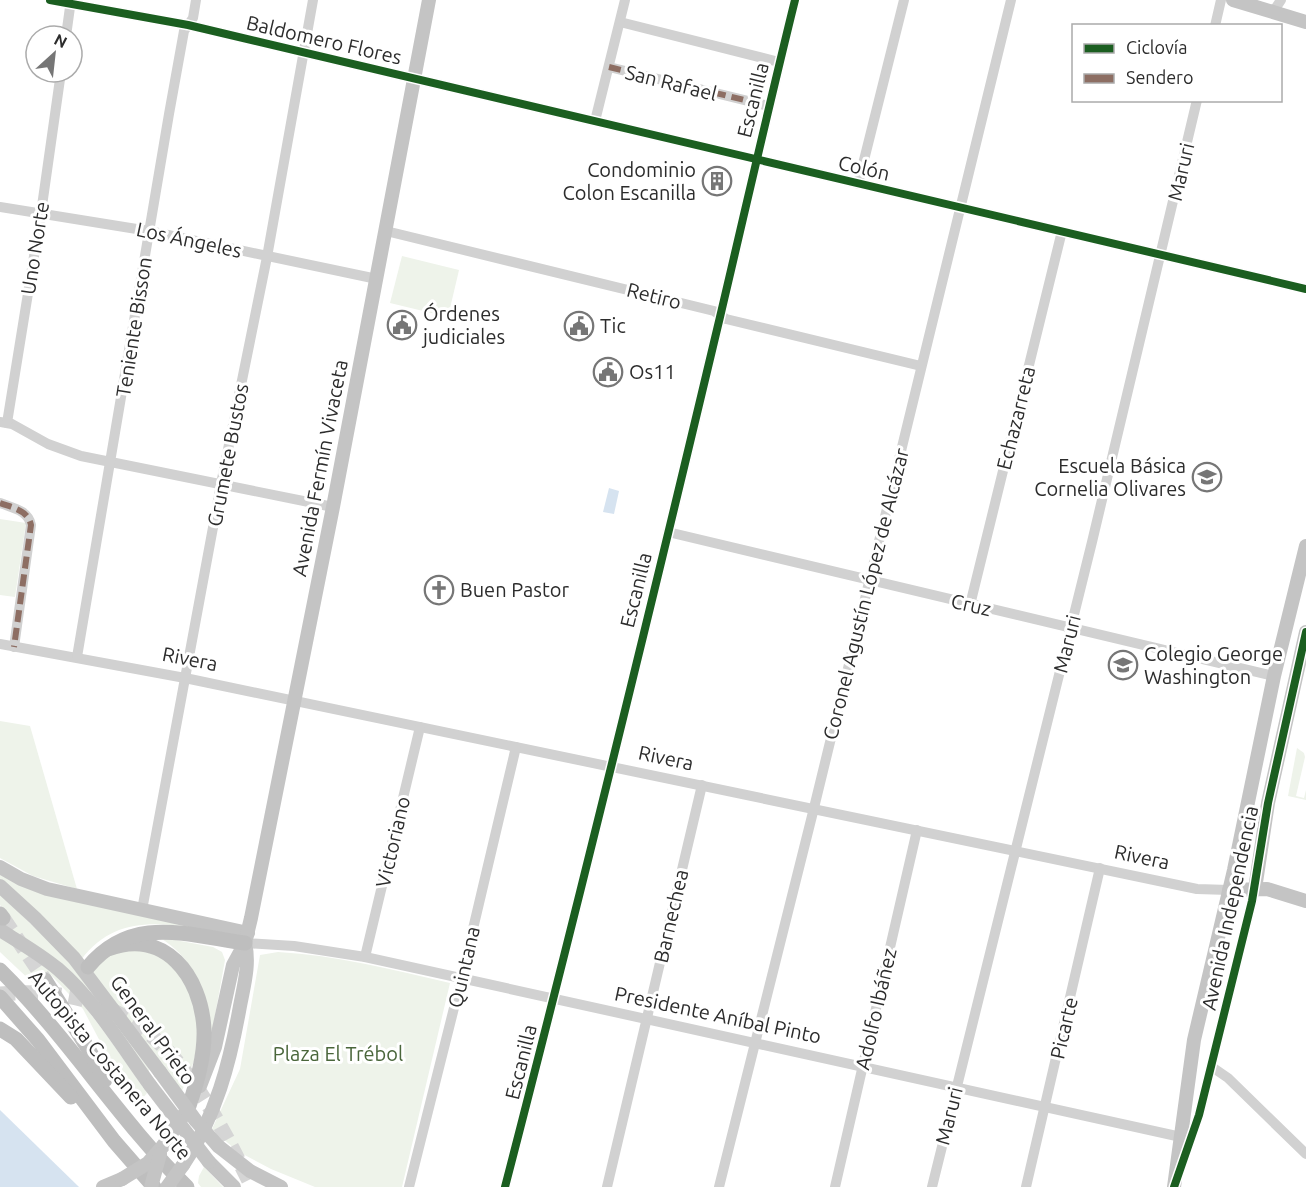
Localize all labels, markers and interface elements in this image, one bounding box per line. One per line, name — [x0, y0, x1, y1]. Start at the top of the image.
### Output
street label: Baldomero Flores — [244, 10, 404, 69]
north arrow — [24, 24, 84, 84]
legend — [1072, 24, 1282, 102]
text: N — [51, 30, 70, 51]
text: Ciclovía — [1126, 37, 1187, 57]
street label: San Rafael — [623, 60, 719, 105]
street label: Escanilla — [732, 60, 773, 140]
text: Sendero — [1126, 67, 1193, 87]
street label: Maruri — [1163, 141, 1198, 203]
street label: Colón — [836, 150, 892, 185]
place label: Condominio Colon Escanilla — [563, 158, 696, 204]
building icon: Condominio Colon Escanilla — [701, 165, 733, 197]
street label: Uno Norte — [16, 200, 53, 296]
street label: Los Ángeles — [134, 217, 244, 262]
street label: Teniente Bisson — [111, 255, 156, 399]
street label: Retiro — [624, 278, 684, 313]
place label: Órdenes judiciales — [421, 302, 505, 348]
public building icon: Órdenes judiciales — [386, 309, 418, 341]
public building icon: Tic — [563, 310, 595, 342]
place label: Tic — [600, 314, 626, 337]
public building icon: Os11 — [592, 356, 624, 388]
street label: Avenida Fermín Vivaceta — [287, 358, 352, 578]
place label: Os11 — [629, 360, 676, 383]
street label: Echazarreta — [992, 364, 1039, 472]
street label: Grumete Bustos — [202, 382, 253, 528]
street label: Coronel Agustín López de Alcázar — [818, 445, 913, 742]
place label: Escuela Básica Cornelia Olivares — [1034, 454, 1186, 500]
school or university icon: Escuela Básica Cornelia Olivares — [1191, 461, 1223, 493]
street label: Escanilla — [615, 550, 656, 630]
church icon: Buen Pastor — [423, 574, 455, 606]
place label: Buen Pastor — [460, 578, 569, 601]
street label: Cruz — [949, 589, 993, 620]
street label: Maruri — [1048, 612, 1085, 675]
street label: Rivera — [160, 642, 220, 675]
place label: Colegio George Washington — [1144, 642, 1283, 688]
school or university icon: Colegio George Washington — [1107, 649, 1139, 681]
street label: Rivera — [636, 740, 696, 775]
street label: Victoriano — [371, 794, 414, 890]
street label: Avenida Independencia — [1197, 804, 1262, 1012]
street label: Rivera — [1112, 839, 1172, 874]
street label: Barnechea — [649, 867, 692, 965]
street label: Quintana — [443, 924, 484, 1010]
street label: Adolfo Ibáñez — [850, 946, 901, 1072]
street label: Autopista Costanera Norte — [24, 965, 196, 1164]
street label: General Prieto — [106, 971, 201, 1089]
street label: Presidente Aníbal Pinto — [613, 981, 823, 1048]
street label: Picarte — [1045, 995, 1082, 1061]
street label: Escanilla — [500, 1022, 541, 1102]
park label: Plaza El Trébol — [273, 1042, 403, 1065]
street label: Maruri — [930, 1084, 967, 1147]

